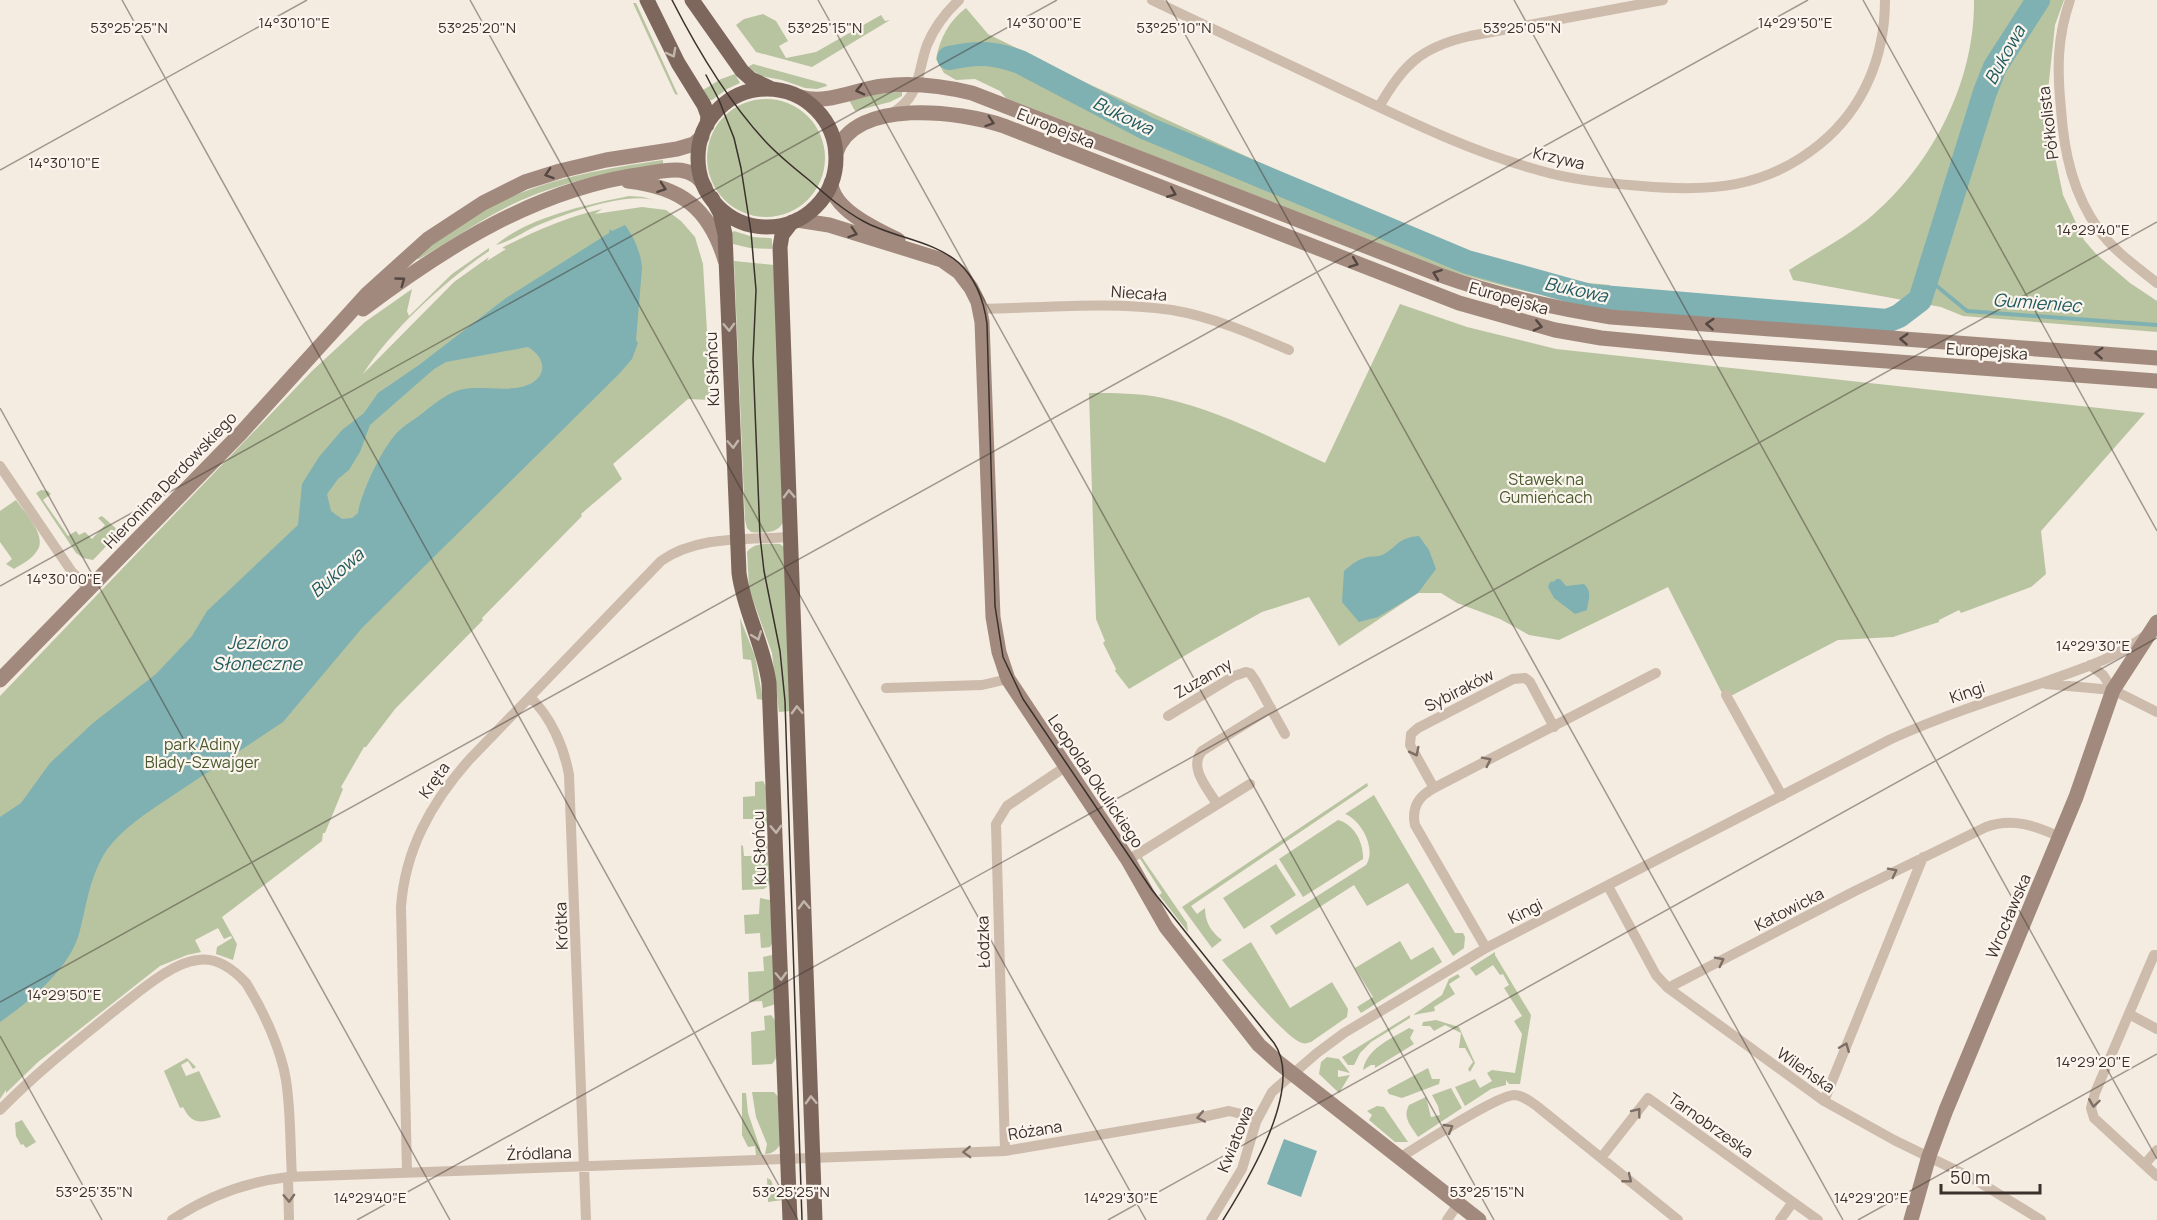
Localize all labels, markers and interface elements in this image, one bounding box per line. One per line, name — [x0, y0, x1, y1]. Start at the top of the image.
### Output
text: 14°30'10"E — [258, 12, 330, 33]
text: 14°30'00"E — [1007, 12, 1081, 33]
text: 14°29'50"E — [1758, 12, 1832, 33]
text: 53°25'25"N — [90, 17, 168, 38]
text: 53°25'20"N — [438, 17, 516, 38]
text: 53°25'15"N — [788, 17, 862, 38]
text: 53°25'10"N — [1136, 17, 1212, 38]
text: 53°25'05"N — [1483, 17, 1561, 38]
water label: Bukowa — [1978, 20, 2031, 88]
one-way arrow — [665, 46, 676, 57]
one-way arrow — [855, 83, 865, 96]
street label: Półkolista — [2033, 85, 2063, 161]
water label: Bukowa — [1089, 90, 1158, 140]
street label: Europejska — [1014, 102, 1098, 154]
one-way arrow — [984, 114, 995, 127]
street label: Krzywa — [1531, 141, 1587, 175]
text: 14°30'10"E — [28, 152, 100, 173]
one-way arrow — [544, 167, 555, 179]
one-way arrow — [656, 181, 667, 194]
one-way arrow — [1166, 186, 1177, 198]
text: 14°29'40"E — [2056, 219, 2130, 240]
one-way arrow — [847, 226, 858, 238]
one-way arrow — [1348, 256, 1359, 268]
one-way arrow — [1432, 269, 1443, 281]
water label: Bukowa — [1542, 271, 1611, 308]
street label: Europejska — [1467, 276, 1551, 320]
one-way arrow — [394, 277, 405, 288]
street label: Niecała — [1110, 280, 1168, 306]
water label: Gumieniec — [1992, 287, 2084, 317]
one-way arrow — [1533, 318, 1543, 331]
one-way arrow — [1705, 318, 1714, 331]
one-way arrow — [723, 322, 735, 331]
street label: Ku Słońcu — [700, 331, 724, 407]
one-way arrow — [1900, 333, 1909, 346]
street label: Europejska — [1945, 337, 2029, 365]
one-way arrow — [2094, 347, 2103, 360]
street label: Hieronima Derdowskiego — [99, 407, 241, 553]
one-way arrow — [727, 440, 740, 449]
park label: Stawek na Gumieńcach — [1500, 468, 1593, 508]
one-way arrow — [783, 490, 795, 499]
water label: Bukowa — [304, 542, 369, 602]
text: 14°30'00"E — [27, 568, 101, 589]
water label: Jezioro Słoneczne — [212, 630, 303, 675]
one-way arrow — [750, 630, 762, 641]
text: 14°29'30"E — [2056, 635, 2130, 656]
street label: Zuzanny — [1170, 652, 1236, 703]
street label: Sybiraków — [1421, 663, 1497, 717]
street label: Kingi — [1946, 676, 1988, 708]
one-way arrow — [791, 705, 804, 714]
street label: Leopolda Okulickiego — [1043, 710, 1149, 852]
park label: park Adiny Blady-Szwajger — [145, 733, 260, 773]
one-way arrow — [1407, 746, 1419, 757]
street label: Kręta — [413, 757, 455, 803]
one-way arrow — [1480, 757, 1491, 769]
street label: Ku Słońcu — [747, 810, 771, 886]
one-way arrow — [770, 825, 782, 834]
one-way arrow — [1887, 868, 1898, 879]
street label: Wrocławska — [1980, 870, 2036, 962]
street label: Katowicka — [1750, 882, 1828, 936]
street label: Kingi — [1504, 893, 1546, 929]
one-way arrow — [798, 900, 810, 909]
street label: Krótka — [549, 902, 573, 950]
street label: Łódzka — [971, 915, 995, 969]
one-way arrow — [1714, 957, 1724, 968]
one-way arrow — [775, 972, 788, 981]
text: 14°29'50"E — [27, 984, 101, 1005]
street label: Wileńska — [1773, 1042, 1839, 1098]
one-way arrow — [1838, 1042, 1851, 1053]
text: 14°29'20"E — [2056, 1051, 2130, 1072]
street label: Tarnobrzeska — [1664, 1087, 1758, 1163]
one-way arrow — [804, 1095, 817, 1104]
one-way arrow — [2088, 1098, 2100, 1108]
street label: Kwiatowa — [1212, 1102, 1258, 1176]
one-way arrow — [1630, 1108, 1641, 1119]
one-way arrow — [1196, 1110, 1206, 1123]
street label: Różana — [1006, 1115, 1064, 1145]
one-way arrow — [1443, 1124, 1453, 1136]
street label: Źródlana — [506, 1141, 572, 1165]
one-way arrow — [962, 1145, 971, 1158]
scale bar — [1941, 1157, 2040, 1195]
text: 50 m — [1950, 1165, 1990, 1189]
one-way arrow — [1621, 1172, 1632, 1183]
text: 53°25'35"N — [55, 1181, 133, 1202]
text: 53°25'25"N — [752, 1181, 830, 1202]
text: 53°25'15"N — [1450, 1181, 1524, 1202]
text: 14°29'40"E — [333, 1187, 407, 1208]
text: 14°29'30"E — [1084, 1187, 1158, 1208]
text: 14°29'20"E — [1834, 1187, 1908, 1208]
one-way arrow — [282, 1194, 295, 1203]

